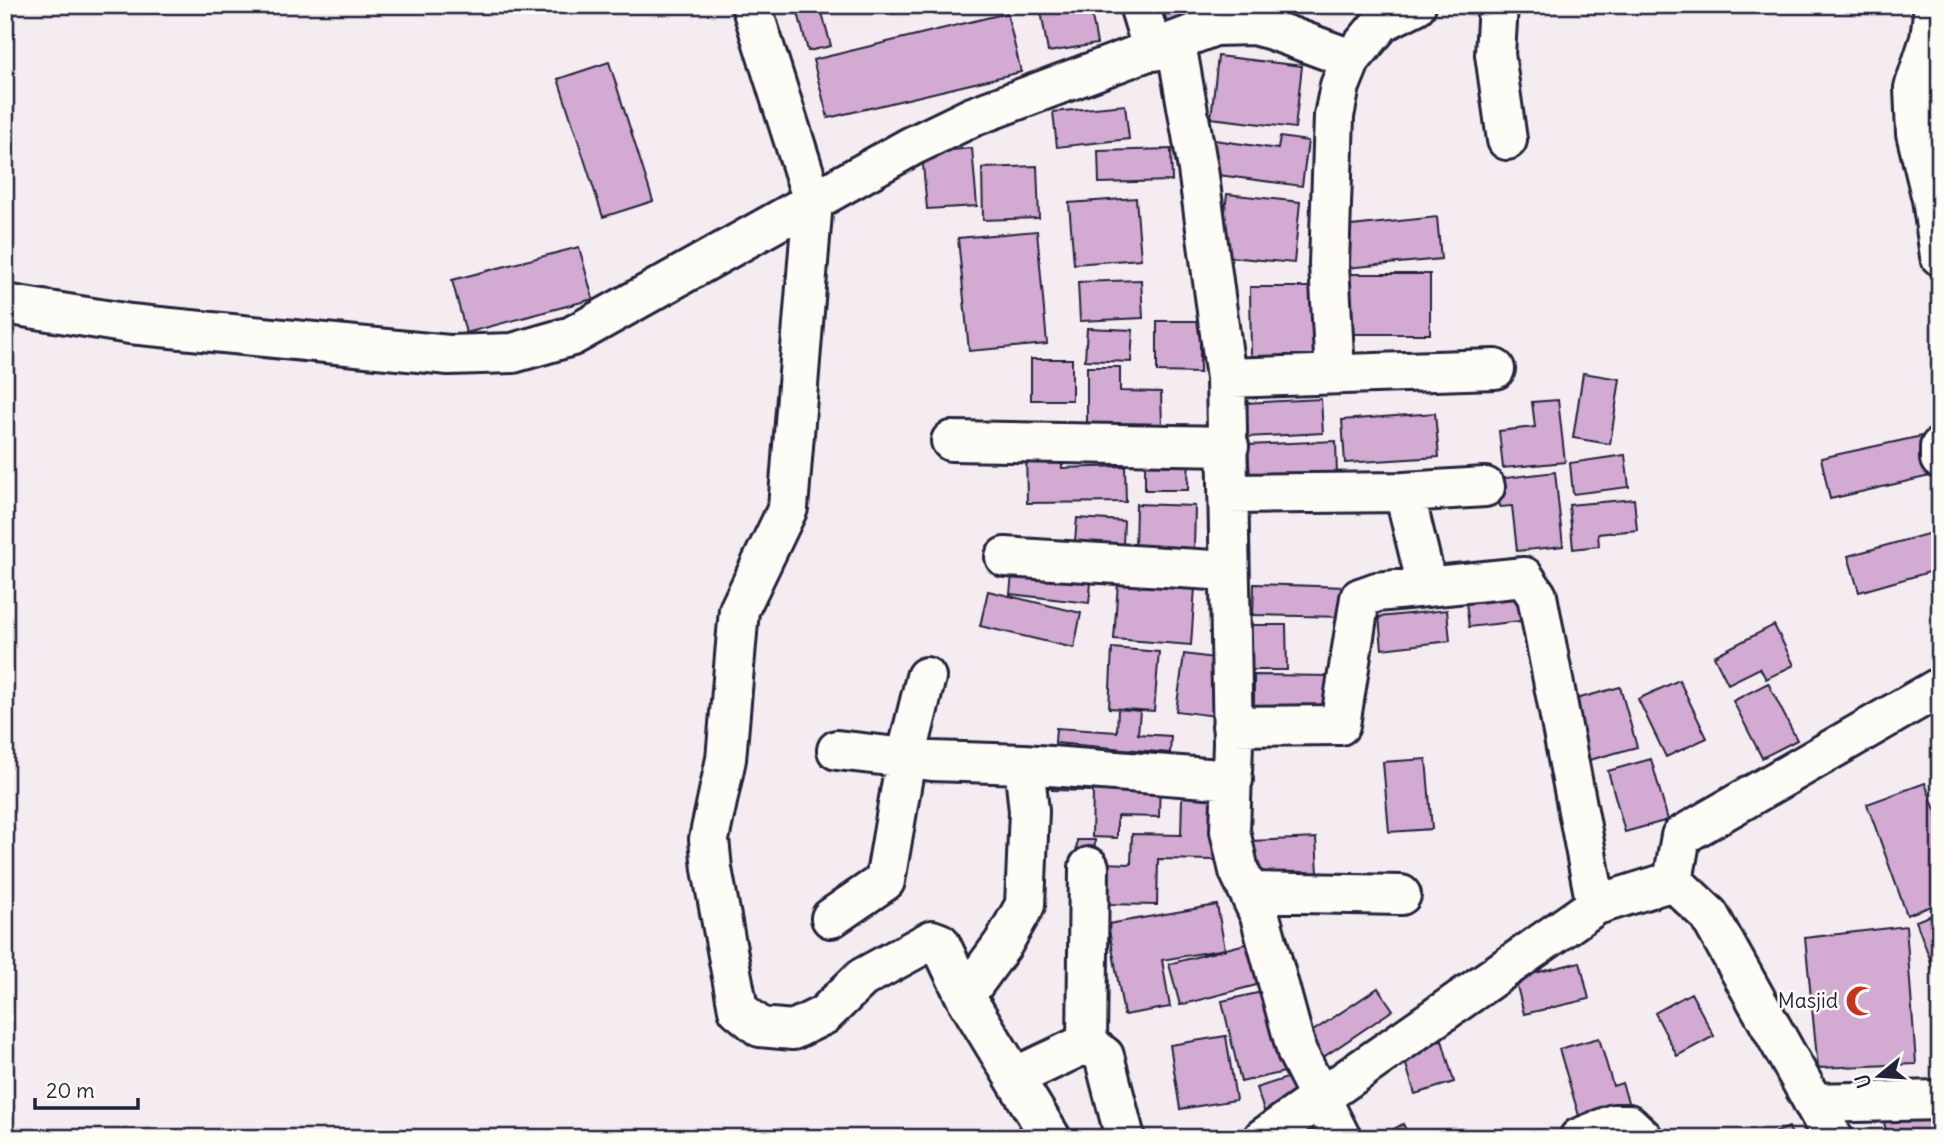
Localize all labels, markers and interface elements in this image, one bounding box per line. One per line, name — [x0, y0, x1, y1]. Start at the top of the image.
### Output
mosque icon: Masjid — [1844, 984, 1878, 1018]
place label: Masjid — [1778, 987, 1838, 1014]
north arrow — [1843, 1042, 1913, 1112]
scale bar — [35, 1066, 138, 1110]
text: U — [1849, 1071, 1876, 1091]
text: 20 m — [46, 1077, 95, 1104]

